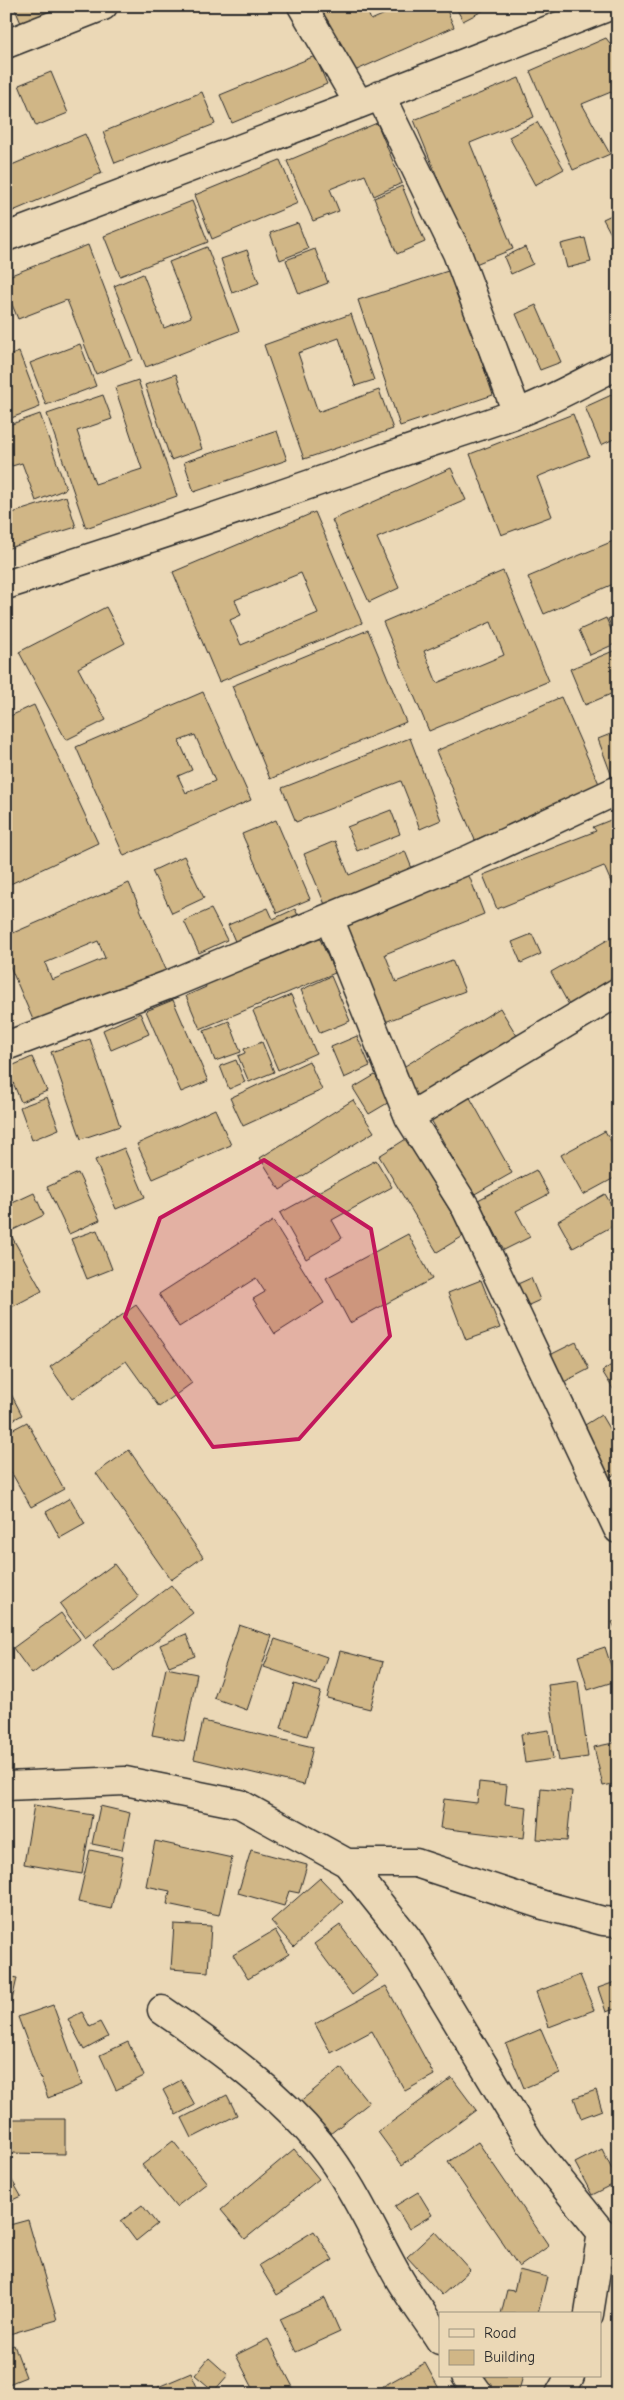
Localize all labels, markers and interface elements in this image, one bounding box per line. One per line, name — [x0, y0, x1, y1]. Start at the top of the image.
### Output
legend — [439, 2312, 602, 2378]
text: Road — [484, 2324, 516, 2342]
text: Building — [484, 2348, 535, 2366]

